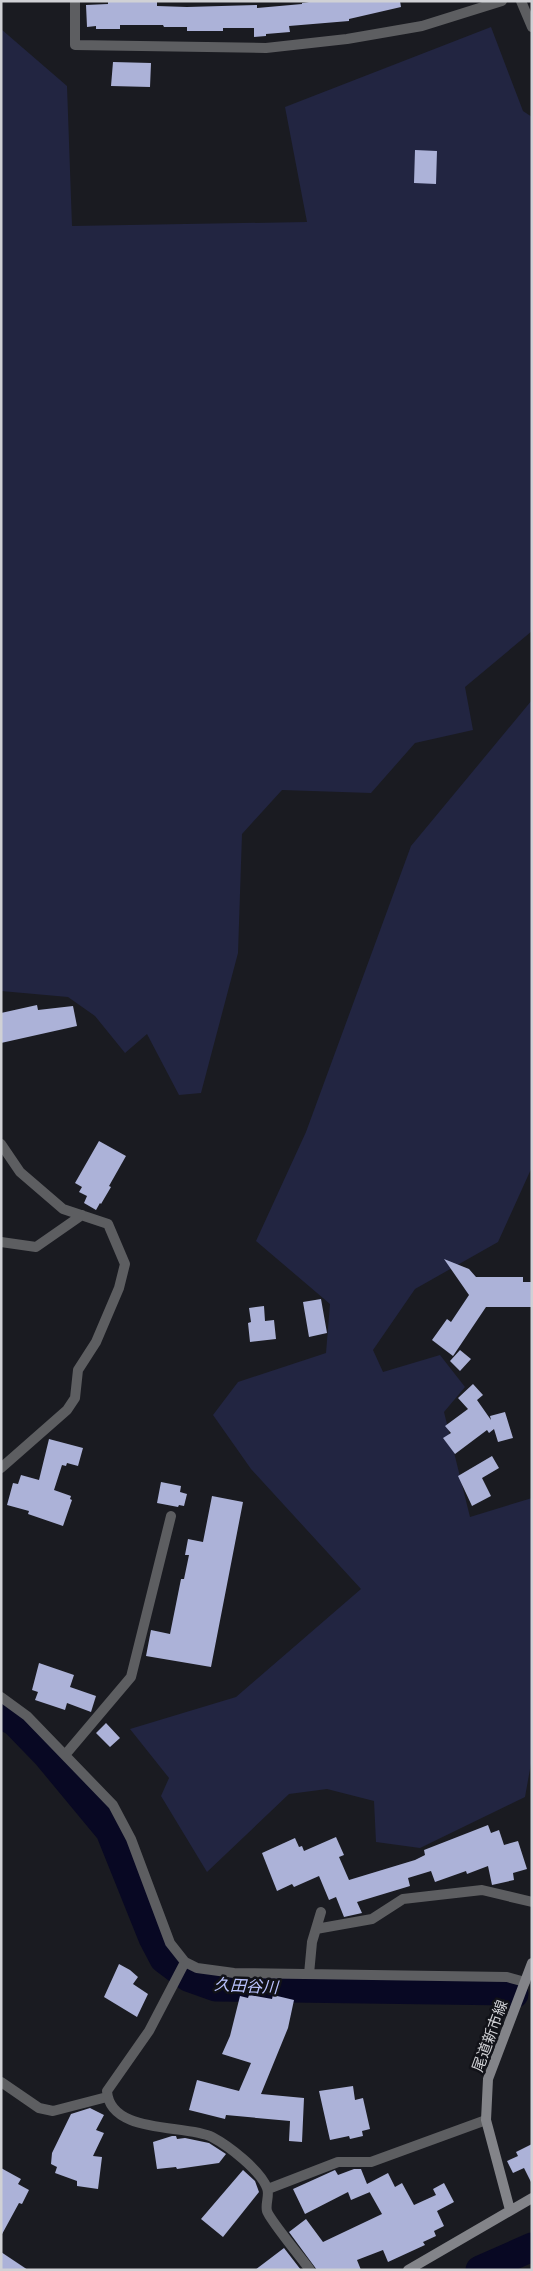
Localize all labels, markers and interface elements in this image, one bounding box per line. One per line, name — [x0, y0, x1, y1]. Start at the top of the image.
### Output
water label: 久田谷川 — [214, 1975, 280, 1997]
street label: 尾道新市線 — [469, 1998, 511, 2074]

